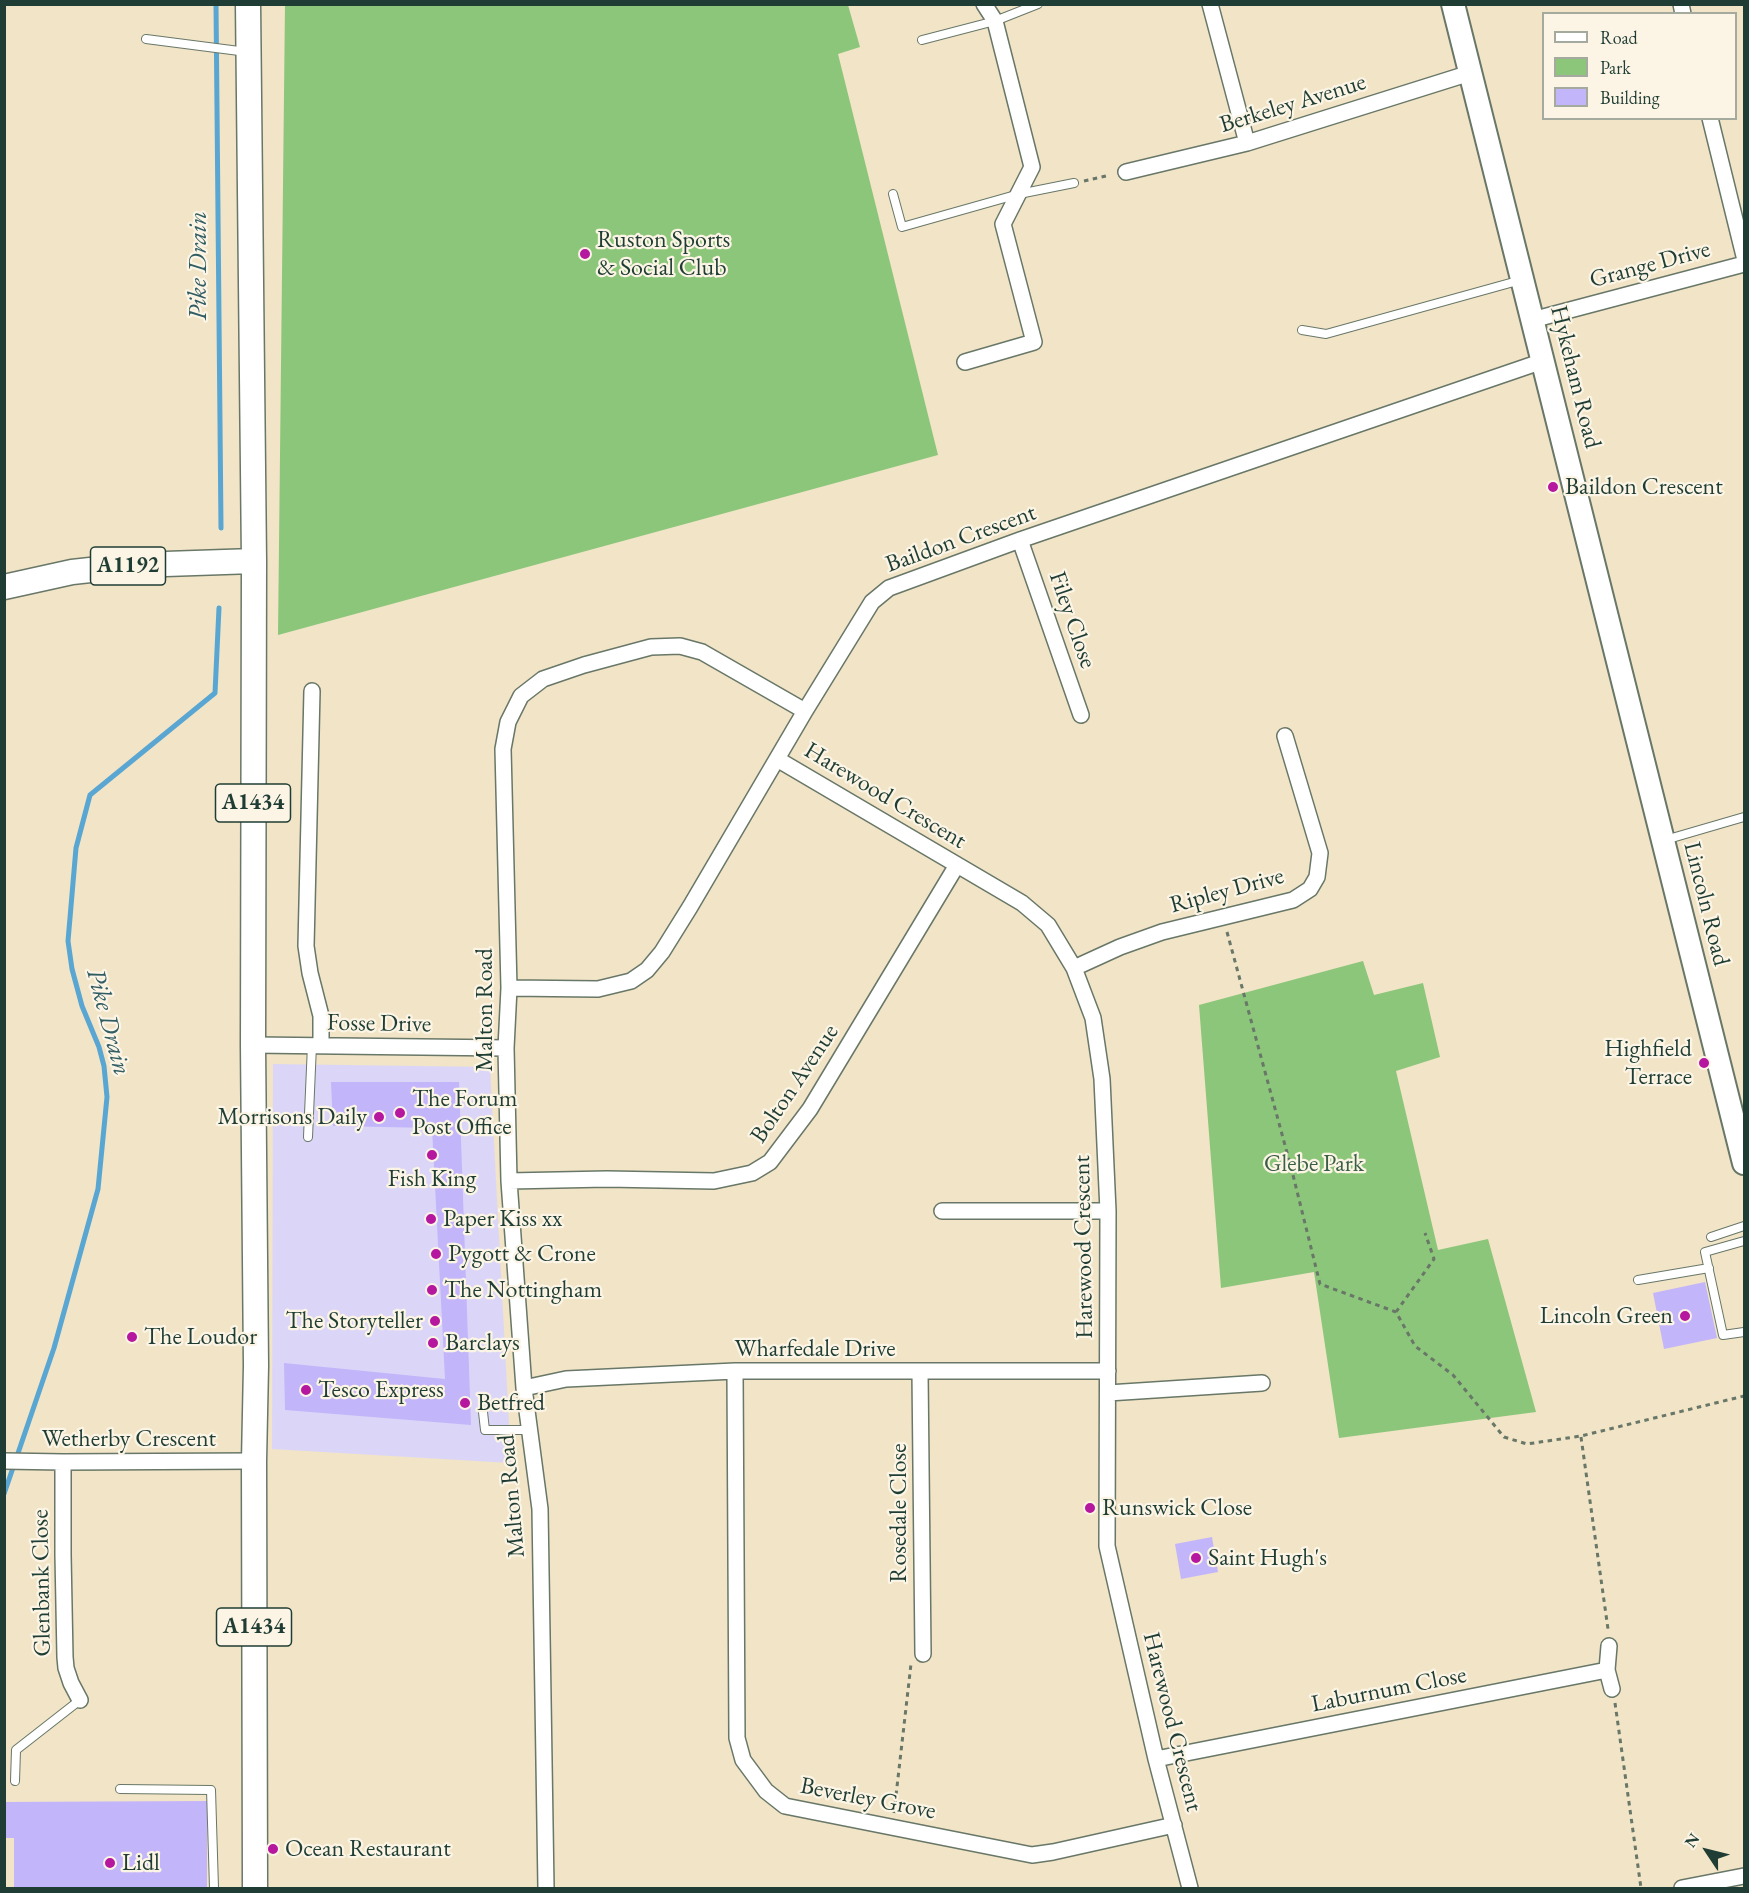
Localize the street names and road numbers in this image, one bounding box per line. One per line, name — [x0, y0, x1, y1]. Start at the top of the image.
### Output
street label: Berkeley Avenue — [1216, 68, 1370, 140]
street label: Grange Drive — [1587, 235, 1713, 295]
street label: Hykeham Road — [1543, 303, 1607, 451]
street label: Baildon Crescent — [882, 498, 1040, 580]
road number: A1192 — [90, 547, 166, 585]
street label: Filey Close — [1042, 568, 1102, 672]
street label: Harewood Crescent — [799, 736, 971, 856]
road number: A1434 — [216, 784, 290, 822]
street label: Lincoln Road — [1677, 839, 1735, 969]
street label: Ripley Drive — [1167, 862, 1287, 920]
street label: Malton Road — [471, 948, 499, 1072]
street label: Fosse Drive — [327, 1009, 431, 1039]
street label: Bolton Avenue — [745, 1019, 845, 1149]
street label: Harewood Crescent — [1068, 1155, 1100, 1339]
street label: Wharfedale Drive — [735, 1335, 895, 1363]
street label: Wetherby Crescent — [42, 1425, 216, 1453]
street label: Malton Road — [492, 1433, 532, 1559]
street label: Rosedale Close — [885, 1443, 913, 1583]
street label: Glenbank Close — [26, 1509, 58, 1657]
road number: A1434 — [216, 1608, 292, 1646]
street label: Harewood Crescent — [1136, 1629, 1208, 1815]
street label: Laburnum Close — [1309, 1661, 1469, 1719]
street label: Beverley Grove — [798, 1772, 938, 1826]

